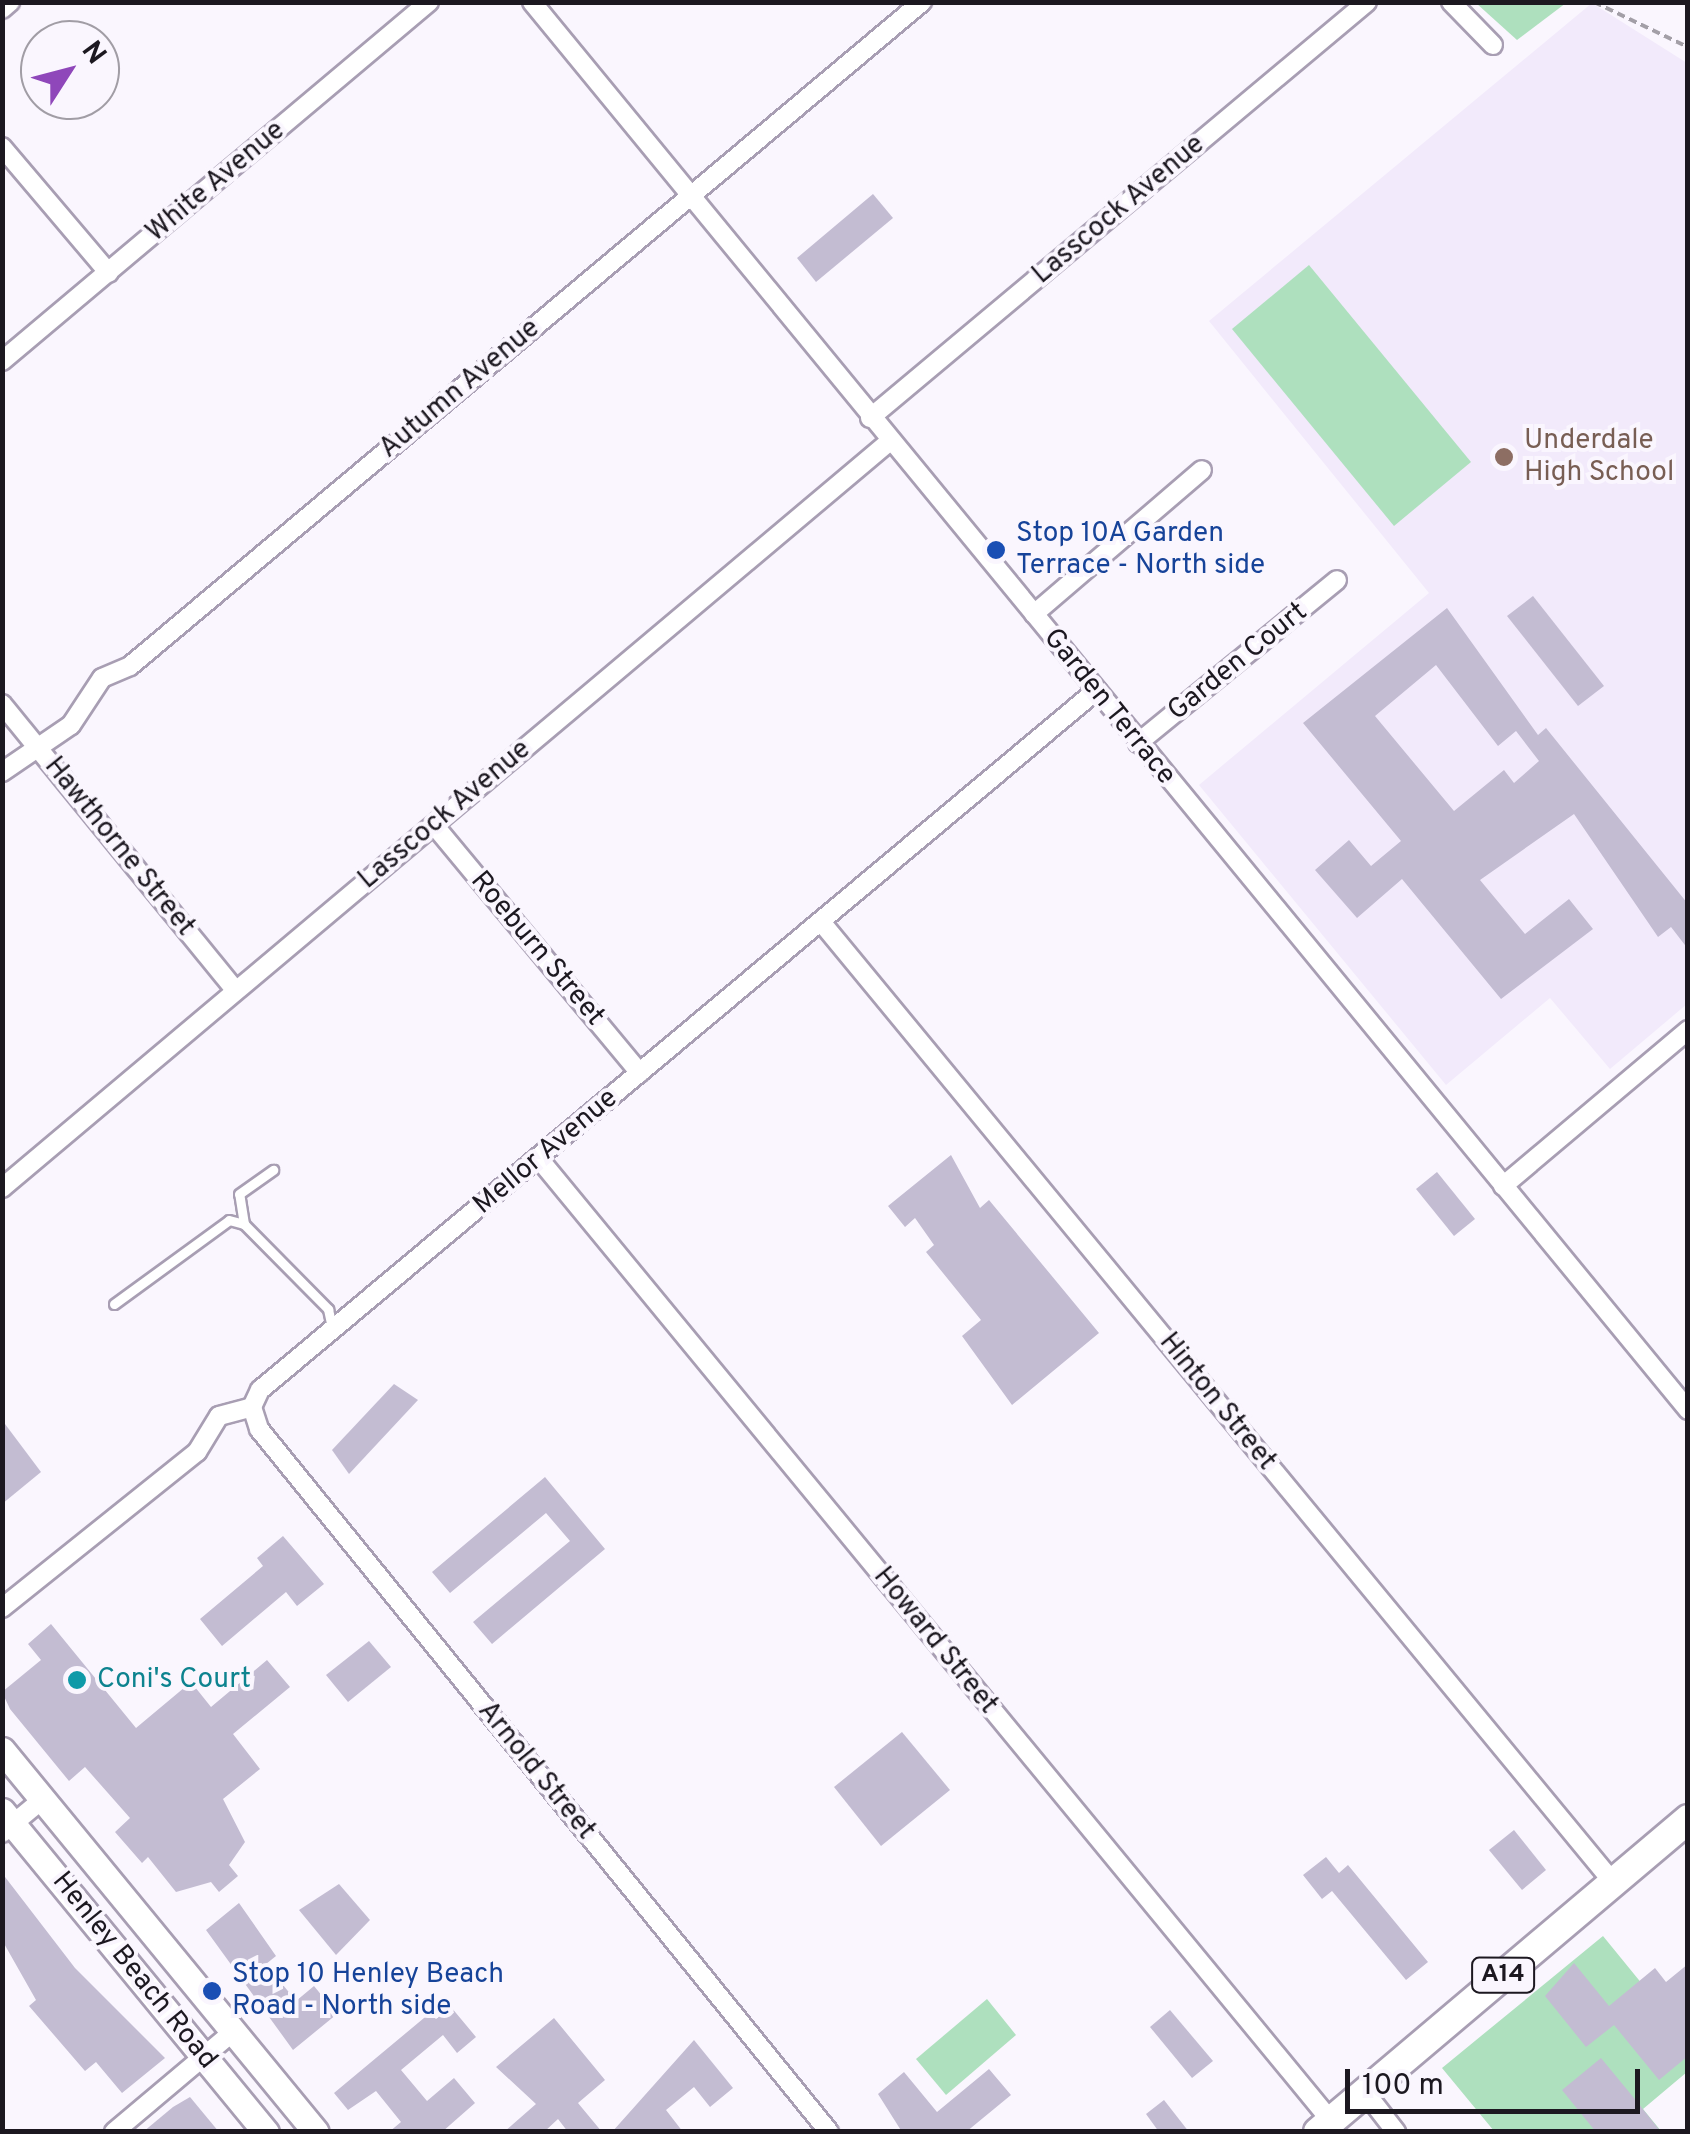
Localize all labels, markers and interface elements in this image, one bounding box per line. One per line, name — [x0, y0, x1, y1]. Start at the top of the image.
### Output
north arrow — [20, 20, 120, 120]
text: N — [72, 35, 113, 72]
street label: White Avenue — [139, 114, 293, 250]
street label: Lasscock Avenue — [1026, 128, 1212, 292]
street label: Autumn Avenue — [372, 312, 548, 466]
place label: Underdale High School — [1524, 424, 1674, 490]
marker: Underdale High School — [1493, 446, 1515, 468]
place label: Stop 10A Garden Terrace - North side — [1016, 517, 1265, 583]
marker: Stop 10A Garden Terrace - North side — [985, 539, 1007, 561]
street label: Garden Court — [1161, 596, 1315, 728]
street label: Garden Terrace — [1035, 622, 1183, 792]
street label: Lasscock Avenue — [352, 733, 538, 897]
street label: Hawthorne Street — [36, 751, 202, 943]
street label: Roeburn Street — [463, 865, 611, 1033]
street label: Mellor Avenue — [467, 1082, 625, 1222]
street label: Hinton Street — [1151, 1326, 1283, 1478]
street label: Howard Street — [865, 1561, 1005, 1721]
place label: Coni's Court — [97, 1663, 251, 1697]
marker: Coni's Court — [66, 1669, 88, 1691]
street label: Arnold Street — [470, 1695, 602, 1847]
street label: Henley Beach Road — [44, 1866, 224, 2076]
road number: A14 — [1470, 1955, 1536, 1995]
place label: Stop 10 Henley Beach Road - North side — [232, 1958, 504, 2024]
marker: Stop 10 Henley Beach Road - North side — [201, 1980, 223, 2002]
scale bar — [1350, 2049, 1645, 2111]
text: 100 m — [1362, 2068, 1444, 2105]

